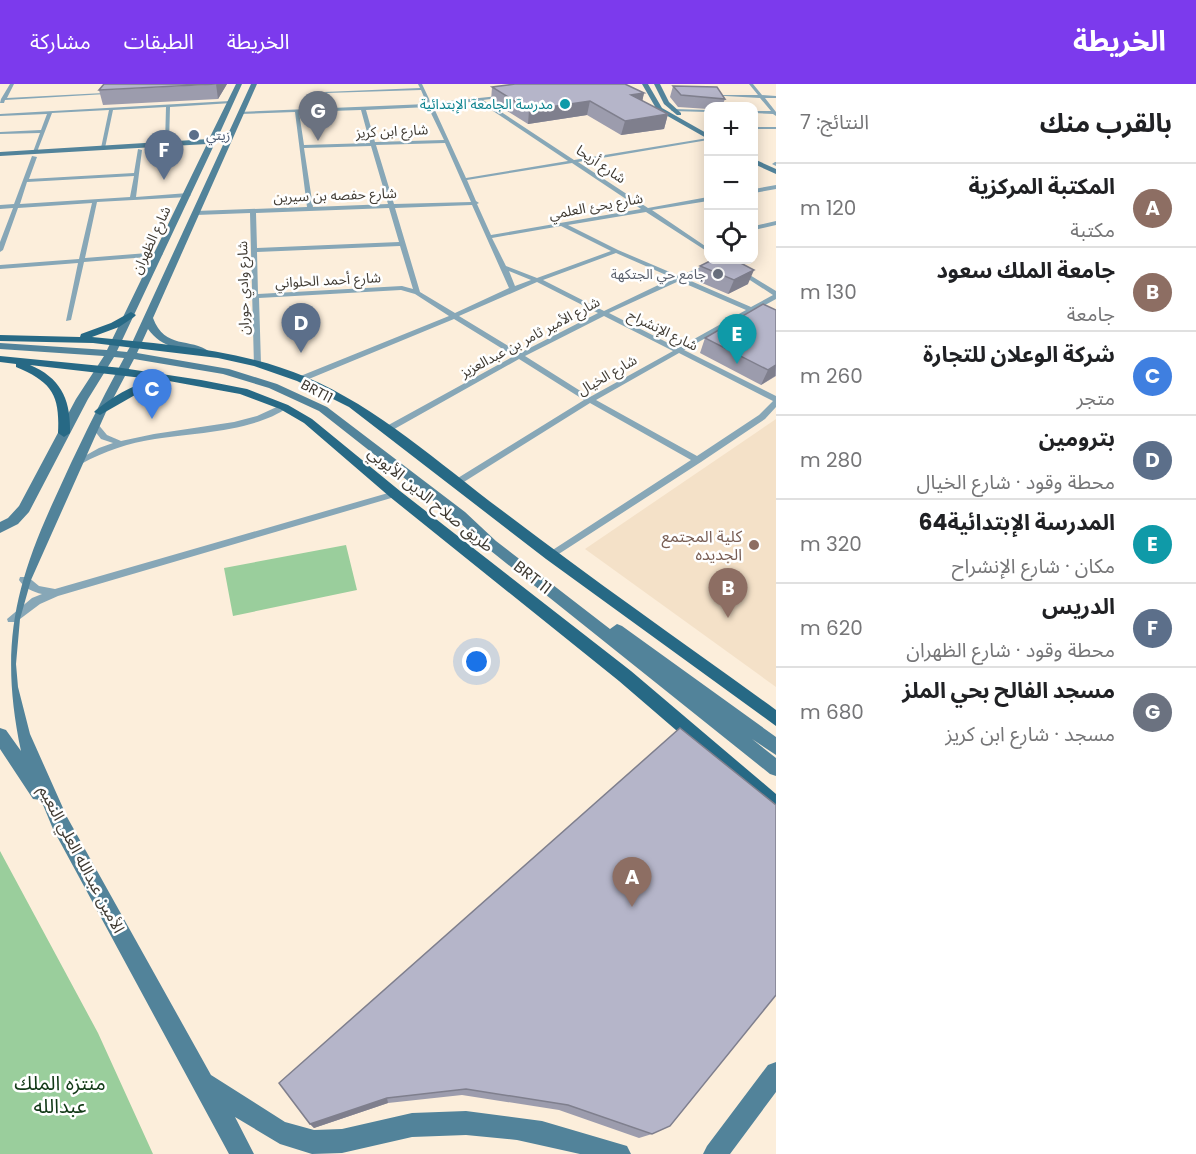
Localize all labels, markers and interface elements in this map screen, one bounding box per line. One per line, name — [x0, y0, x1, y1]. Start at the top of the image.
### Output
text: الخريطة — [1073, 22, 1166, 61]
text: مشاركة — [30, 27, 91, 56]
text: الطبقات — [124, 27, 194, 56]
text: الخريطة — [227, 27, 290, 56]
pin: G — [298, 92, 338, 141]
place label: مدرسة الجامعة الإبتدائية — [420, 94, 553, 114]
marker: مدرسة الجامعة الإبتدائية — [558, 97, 572, 111]
map controls — [704, 102, 758, 264]
button: + — [704, 102, 758, 156]
text: بالقرب منك — [1040, 105, 1172, 141]
text: النتائج: 7 — [800, 108, 869, 136]
street label: شارع ابن كريز — [354, 119, 429, 144]
place label: زيتي — [206, 125, 230, 146]
marker: زيتي — [187, 128, 201, 142]
pin: F — [144, 130, 184, 180]
street label: شارع أريحا — [572, 140, 630, 189]
button: − — [704, 156, 758, 210]
text: المكتبة المركزية — [969, 171, 1115, 202]
street label: شارع حفصه بن سيرين — [273, 183, 397, 208]
street label: شارع يحئ العلمي — [547, 188, 645, 225]
text: 120 m — [800, 194, 856, 222]
text: A — [1145, 194, 1160, 222]
street label: شارع الظهران — [126, 203, 176, 278]
button: locate — [704, 210, 758, 264]
text: مكتبة — [1070, 216, 1115, 244]
street label: شارع وادي حوران — [232, 241, 255, 335]
text: جامعة الملك سعود — [936, 255, 1115, 286]
place label: جامع حي الجتكهة — [611, 264, 706, 285]
street label: شارع أحمد الحلواني — [275, 267, 382, 294]
marker: جامع حي الجتكهة — [711, 267, 725, 281]
text: 130 m — [800, 278, 857, 306]
text: B — [1146, 278, 1159, 306]
street label: شارع الأمير ثامر بن عبدالعزيز — [456, 292, 604, 384]
text: جامعة — [1067, 300, 1115, 328]
pin: D — [282, 304, 320, 353]
street label: شارع الإنشراح — [624, 304, 701, 356]
pin: E — [718, 314, 756, 364]
text: شركة الوعلان للتجارة — [923, 339, 1115, 370]
street label: شارع الخيال — [573, 350, 641, 401]
text: 260 m — [800, 362, 863, 390]
text: C — [1145, 362, 1160, 390]
pin: C — [132, 370, 172, 419]
street label: BRT11 — [297, 374, 337, 408]
text: متجر — [1076, 384, 1115, 412]
text: بترومين — [1039, 423, 1115, 454]
street label: طريق صلاح الدين الأيوبي — [362, 441, 499, 558]
text: 280 m — [800, 446, 863, 474]
text: D — [1145, 446, 1160, 474]
text: محطة وقود · شارع الخيال — [917, 468, 1115, 496]
text: المدرسة الإبتدائية64 — [918, 507, 1115, 538]
place label: كلية المجتمع الجديده — [661, 525, 742, 566]
text: 320 m — [800, 530, 862, 558]
text: E — [1147, 530, 1158, 558]
marker: كلية المجتمع الجديده — [747, 538, 761, 552]
text: مكان · شارع الإنشراح — [952, 552, 1115, 580]
street label: BRT 11 — [509, 555, 557, 600]
pin: B — [708, 568, 748, 618]
text: الدريس — [1042, 591, 1115, 622]
text: 620 m — [800, 614, 863, 642]
text: F — [1147, 614, 1158, 642]
text: محطة وقود · شارع الظهران — [906, 636, 1115, 664]
your location — [462, 647, 491, 676]
text: مسجد الفالح بحي الملز — [902, 675, 1115, 706]
text: 680 m — [800, 698, 864, 726]
text: G — [1145, 698, 1160, 726]
text: مسجد · شارع ابن كريز — [945, 720, 1115, 748]
street label: الأمين عبدالله العلي النعيم — [32, 781, 130, 938]
pin: A — [612, 858, 652, 907]
park label: منتزه الملك عبدالله — [14, 1069, 106, 1120]

